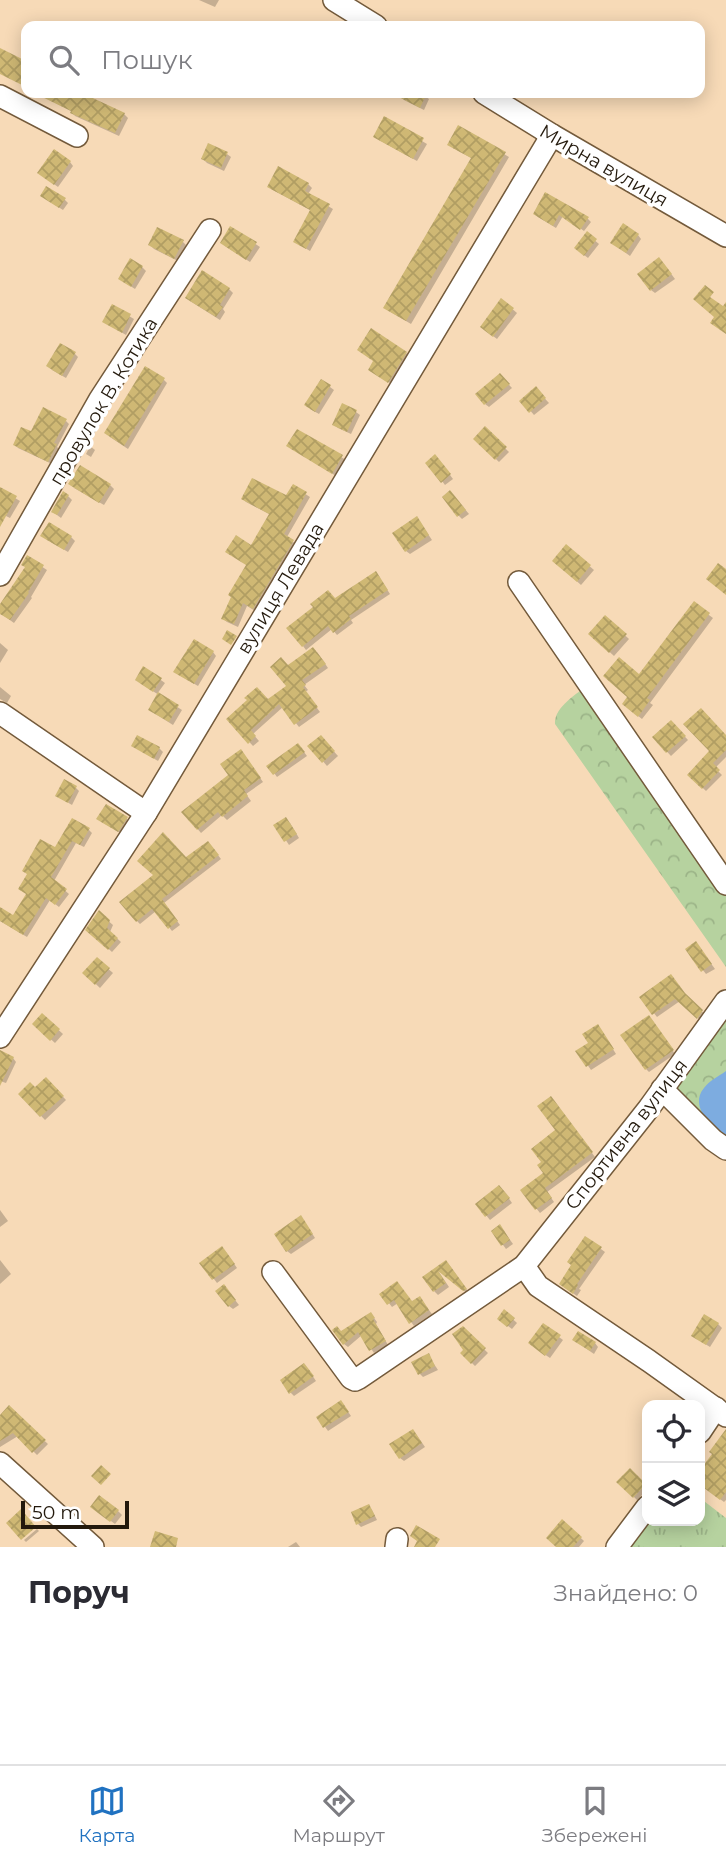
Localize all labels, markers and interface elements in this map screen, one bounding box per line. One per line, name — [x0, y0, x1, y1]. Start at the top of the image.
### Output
search box — [21, 21, 705, 98]
icon: search — [45, 41, 83, 79]
text: Пошук — [101, 44, 193, 76]
street label: Мирна вулиця — [535, 119, 672, 212]
street label: провулок В. Котика — [44, 313, 163, 489]
street label: вулиця Левада — [232, 518, 329, 658]
street label: Спортивна вулиця — [560, 1054, 692, 1214]
map controls — [642, 1400, 705, 1526]
button: locate — [642, 1400, 705, 1463]
button: layers — [642, 1463, 705, 1526]
scale bar — [21, 1498, 130, 1530]
text: 50 m — [32, 1501, 80, 1524]
text: Поруч — [28, 1574, 130, 1611]
text: Знайдено: 0 — [553, 1579, 698, 1607]
tab: Карта — [79, 1782, 135, 1847]
tab: Маршрут — [292, 1782, 385, 1847]
tab: Збережені — [542, 1782, 647, 1847]

